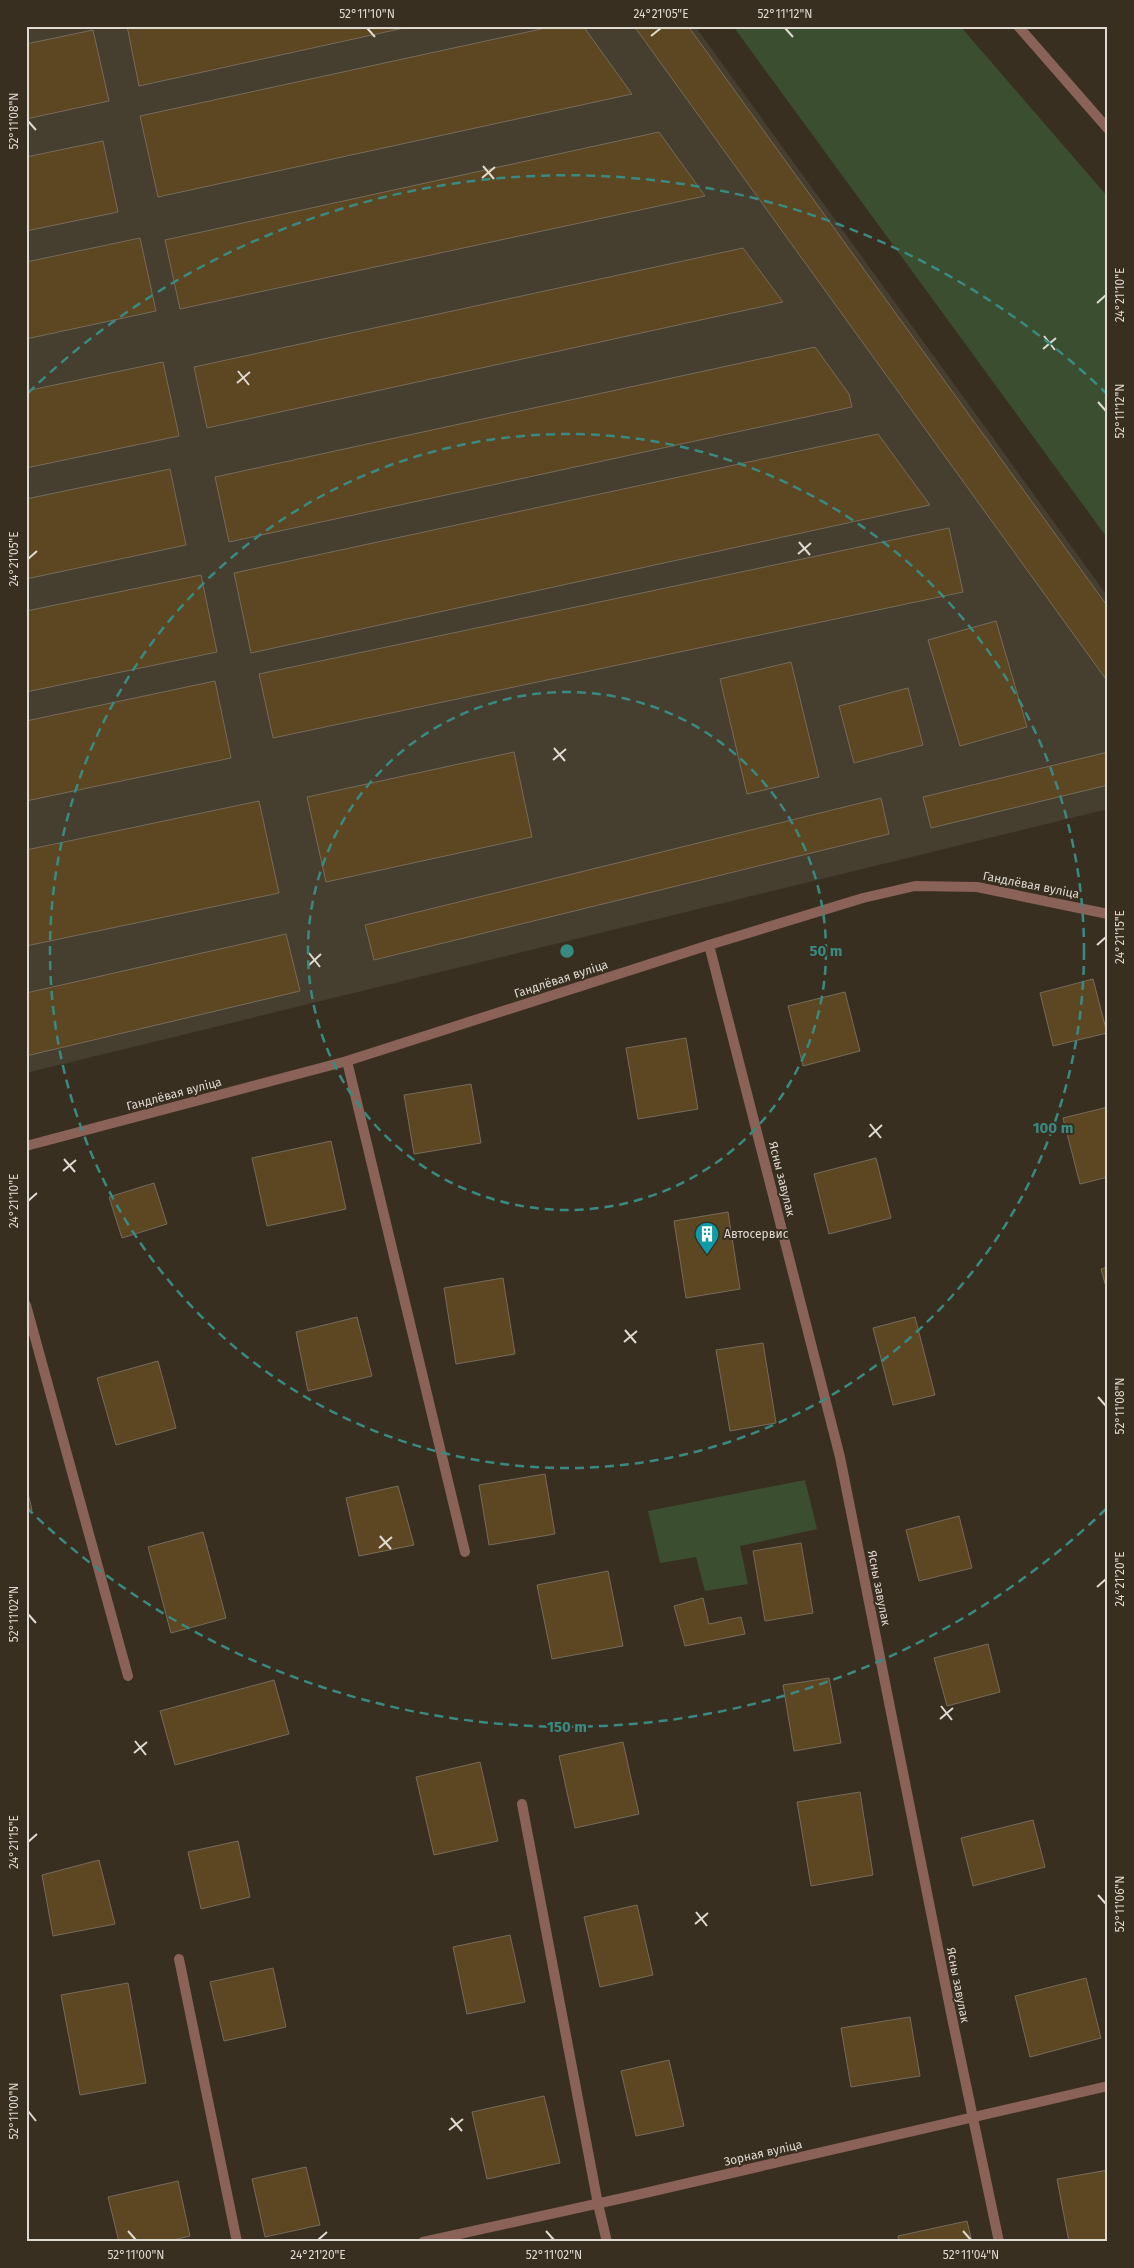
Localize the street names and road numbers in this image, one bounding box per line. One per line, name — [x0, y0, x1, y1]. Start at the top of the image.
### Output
street label: Гандлёвая вуліца — [982, 869, 1080, 901]
street label: Гандлёвая вуліца — [512, 957, 610, 1001]
street label: Гандлёвая вуліца — [125, 1075, 223, 1113]
street label: Ясны завулак — [766, 1140, 798, 1219]
street label: Ясны завулак — [865, 1549, 893, 1628]
street label: Ясны завулак — [944, 1946, 972, 2025]
street label: Зорная вуліца — [722, 2137, 804, 2169]

